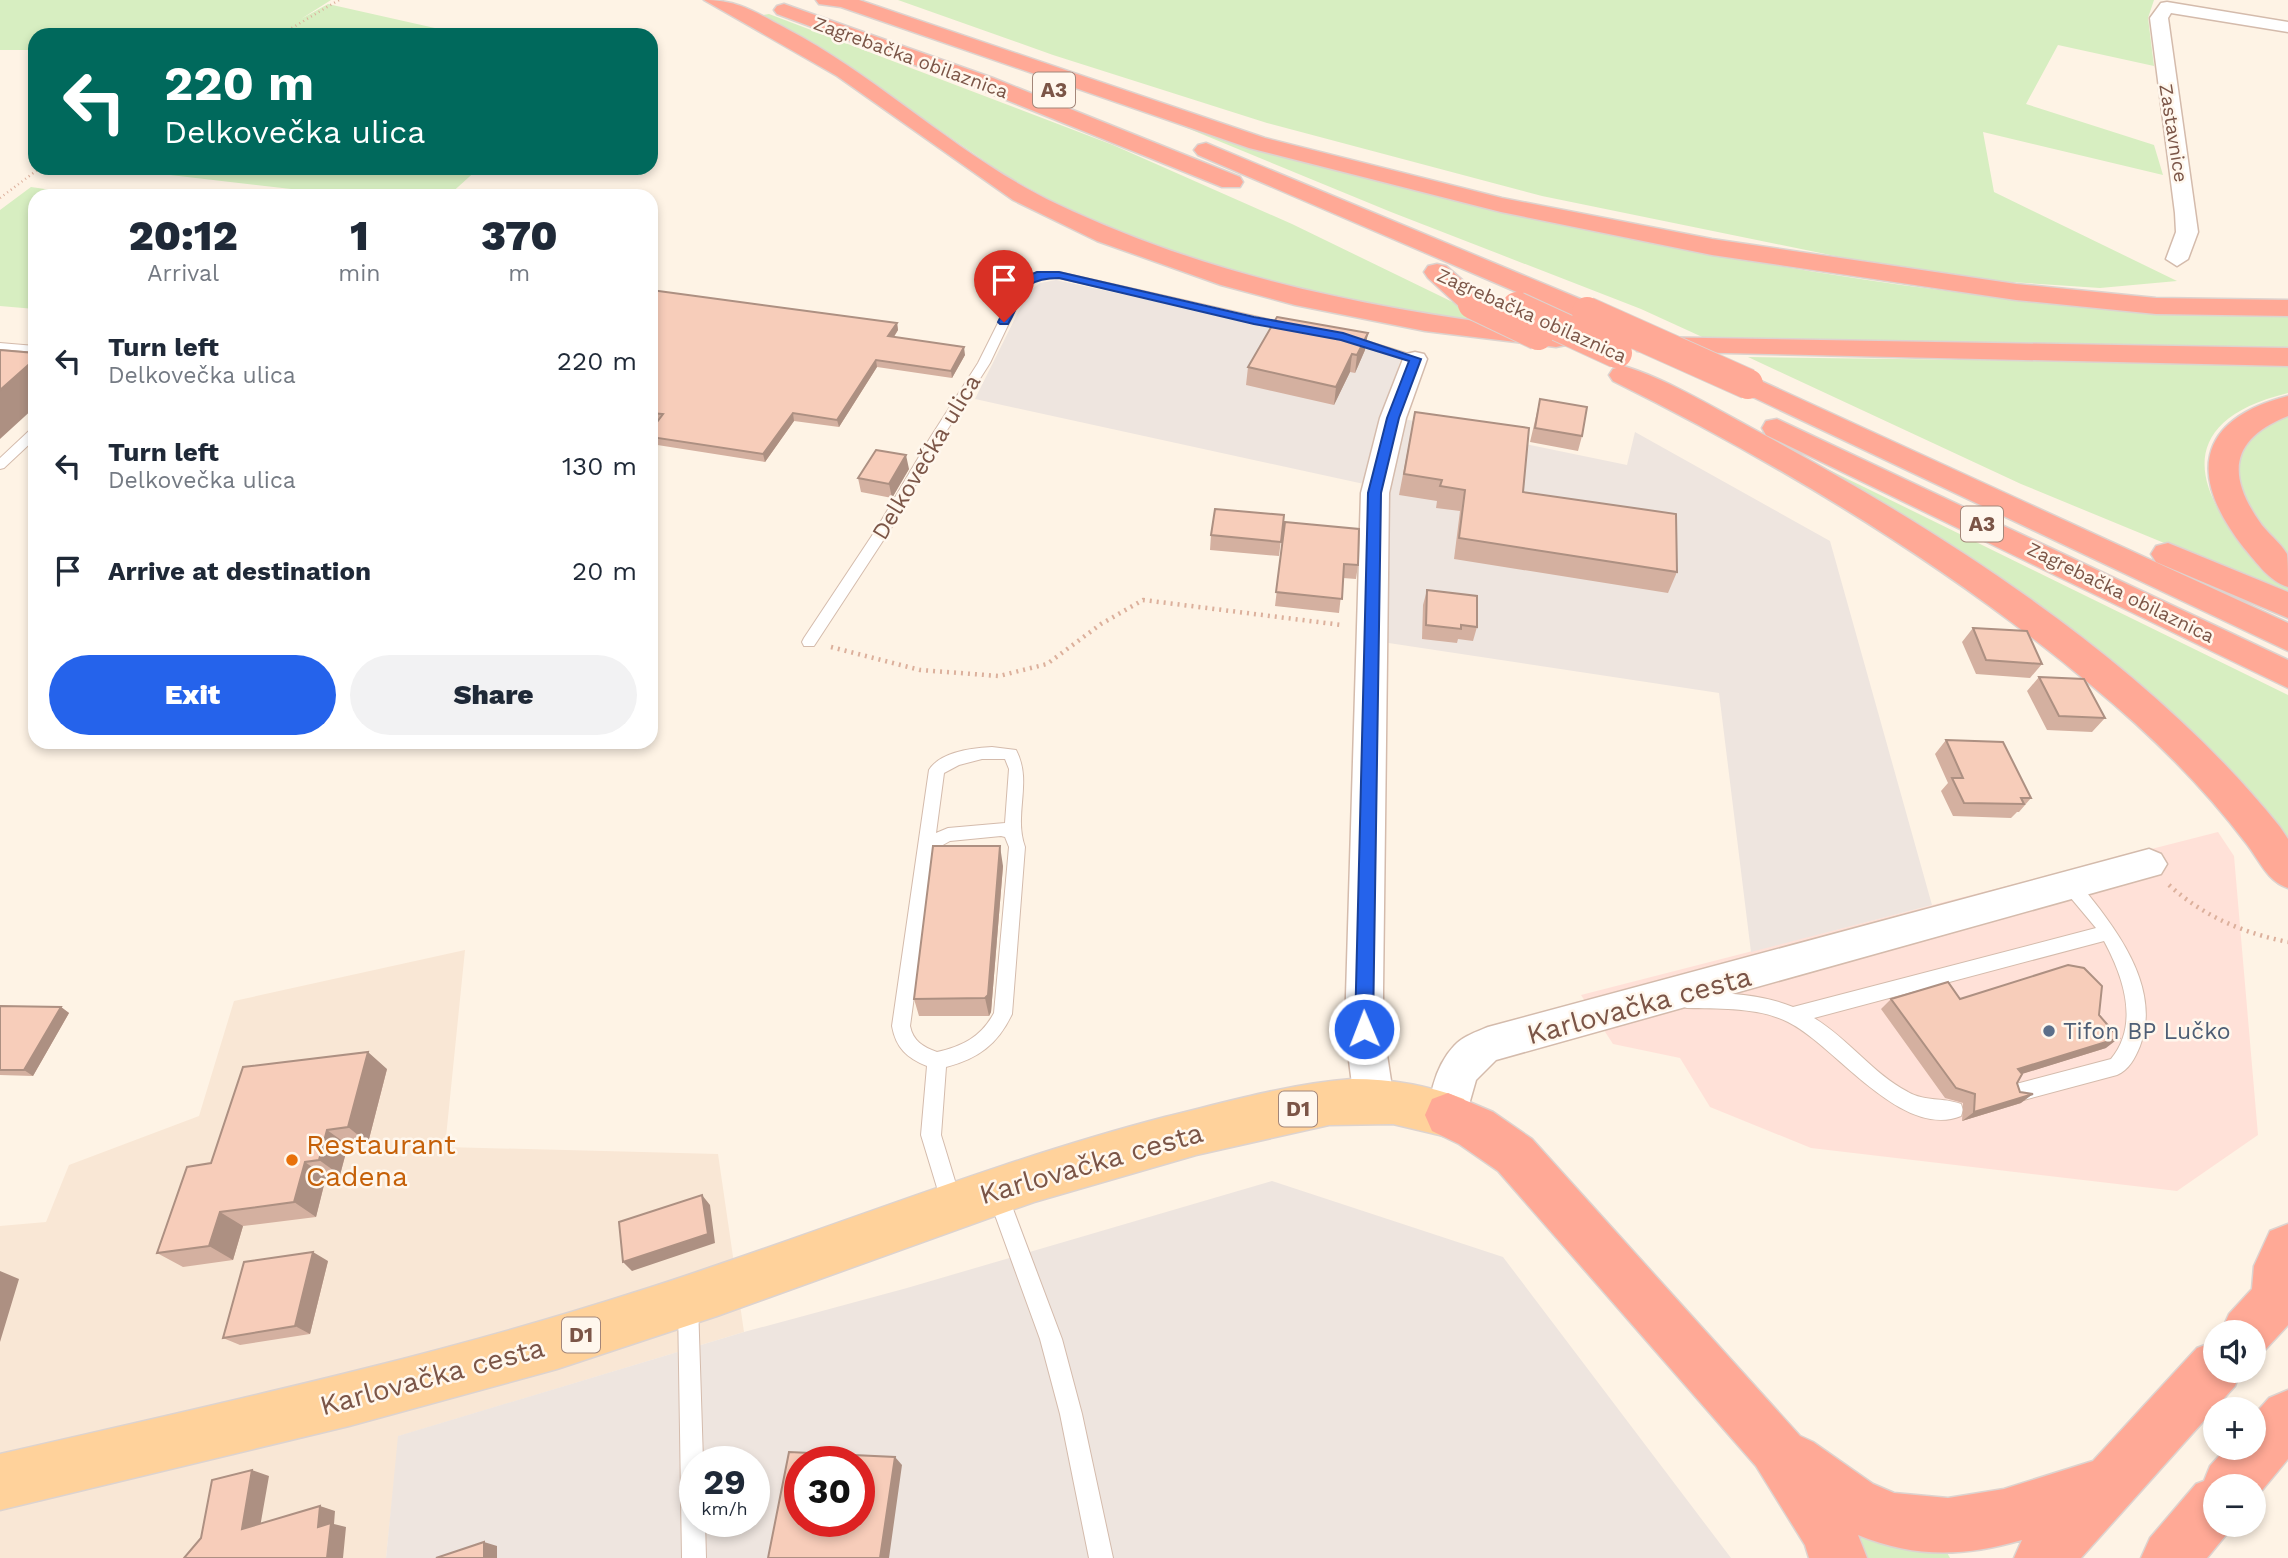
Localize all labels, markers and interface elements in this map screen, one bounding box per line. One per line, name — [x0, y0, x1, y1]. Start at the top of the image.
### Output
street label: Zagrebačka obilaznica — [810, 12, 1011, 103]
text: 220 m — [164, 54, 314, 112]
icon: left — [49, 56, 140, 147]
road number: A3 — [1033, 72, 1075, 108]
street label: Zastavnice — [2154, 82, 2193, 184]
text: Delkovečka ulica — [164, 113, 425, 151]
text: 20:12 — [128, 211, 238, 260]
text: 1 — [350, 211, 369, 260]
text: 370 — [481, 211, 558, 260]
pin — [974, 250, 1034, 322]
text: Arrival — [147, 260, 219, 287]
text: min — [338, 260, 381, 287]
text: m — [508, 260, 530, 287]
icon: arrive — [985, 261, 1023, 299]
street label: Zagrebačka obilaznica — [1433, 263, 1630, 368]
text: Turn left — [108, 332, 219, 362]
icon: left — [49, 342, 87, 380]
text: 220 m — [557, 346, 637, 376]
text: Delkovečka ulica — [108, 362, 296, 389]
street label: Delkovečka ulica — [866, 370, 986, 545]
text: Turn left — [108, 437, 219, 467]
icon: left — [49, 447, 87, 485]
text: 130 m — [562, 451, 637, 481]
text: Delkovečka ulica — [108, 467, 296, 494]
road number: A3 — [1961, 506, 2003, 542]
street label: Zagrebačka obilaznica — [2024, 537, 2218, 648]
icon: arrive — [49, 552, 87, 590]
text: Arrive at destination — [108, 556, 371, 586]
text: 20 m — [572, 556, 637, 586]
button: Exit — [49, 655, 336, 735]
button: Share — [350, 655, 637, 735]
street label: Karlovačka cesta — [1523, 960, 1755, 1051]
position arrow — [1327, 992, 1401, 1066]
place label: Tifon BP Lučko — [2063, 1018, 2231, 1045]
marker: Tifon BP Lučko — [2041, 1023, 2057, 1039]
road number: D1 — [1279, 1092, 1317, 1126]
street label: Karlovačka cesta — [976, 1116, 1207, 1211]
place label: Restaurant Cadena — [306, 1128, 456, 1193]
marker: Restaurant Cadena — [284, 1152, 300, 1168]
road number: D1 — [562, 1318, 600, 1352]
map controls — [2203, 1320, 2266, 1537]
button: sound — [2203, 1320, 2266, 1383]
street label: Karlovačka cesta — [316, 1331, 548, 1422]
button: + — [2203, 1397, 2266, 1460]
speed limit sign: 30 — [784, 1446, 875, 1537]
text: 29 — [703, 1461, 746, 1503]
button: − — [2203, 1474, 2266, 1537]
text: km/h — [701, 1498, 748, 1519]

